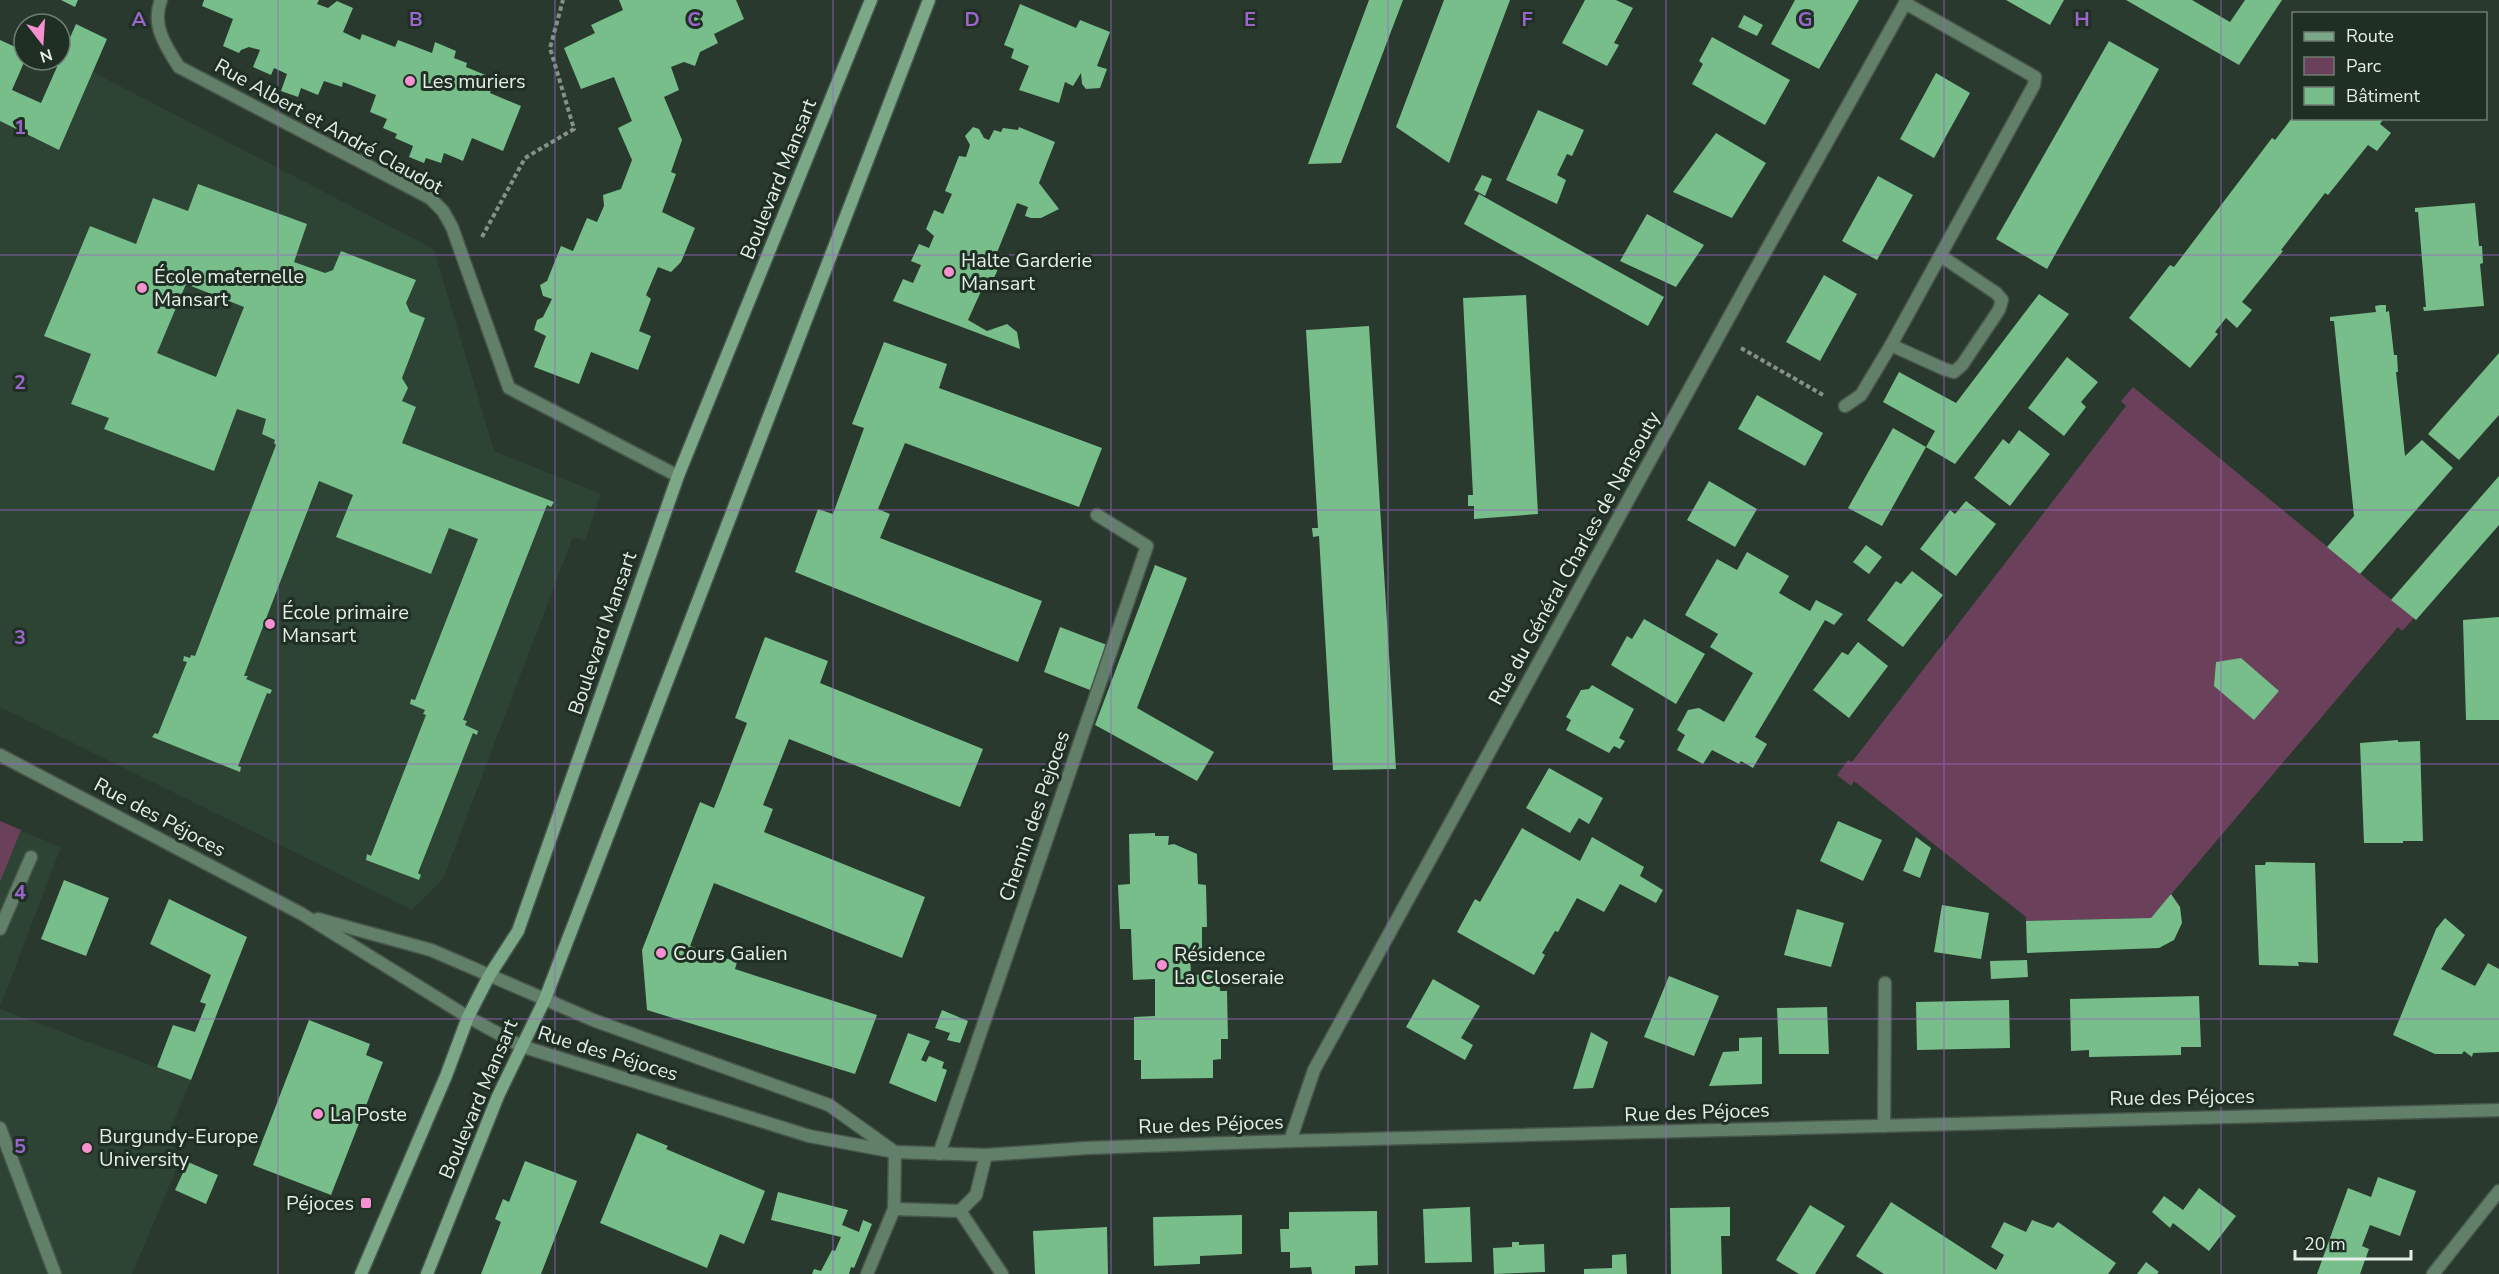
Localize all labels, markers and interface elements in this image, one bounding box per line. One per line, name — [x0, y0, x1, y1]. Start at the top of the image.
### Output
text: A — [132, 6, 147, 33]
text: B — [409, 6, 423, 33]
text: C — [687, 6, 701, 33]
text: D — [964, 6, 980, 33]
text: E — [1244, 6, 1256, 33]
text: F — [1521, 6, 1533, 33]
text: G — [1798, 6, 1812, 33]
text: H — [2074, 6, 2090, 33]
north arrow — [12, 12, 72, 72]
legend — [2292, 12, 2487, 120]
text: Route — [2346, 24, 2394, 48]
text: N — [37, 43, 55, 68]
street label: Rue Albert et André Claudot — [210, 52, 449, 201]
text: Parc — [2346, 54, 2381, 78]
place label: Les muriers — [422, 68, 526, 95]
marker: Les muriers — [403, 74, 417, 88]
text: Bâtiment — [2346, 84, 2420, 108]
street label: Boulevard Mansart — [734, 94, 823, 263]
text: 1 — [14, 114, 26, 141]
place label: Halte Garderie Mansart — [961, 247, 1092, 297]
place label: École maternelle Mansart — [154, 263, 304, 313]
marker: Halte Garderie Mansart — [942, 265, 956, 279]
marker: École maternelle Mansart — [135, 281, 149, 295]
text: 2 — [14, 369, 26, 396]
street label: Rue du Général Charles de Nansouty — [1482, 406, 1667, 710]
street label: Boulevard Mansart — [562, 547, 643, 718]
place label: École primaire Mansart — [282, 599, 409, 649]
marker: École primaire Mansart — [263, 617, 277, 631]
text: 3 — [14, 624, 26, 651]
street label: Chemin des Pejoces — [993, 727, 1076, 905]
street label: Rue des Péjoces — [89, 771, 230, 864]
text: 4 — [14, 879, 26, 906]
place label: Cours Galien — [673, 940, 788, 967]
place label: Résidence La Closeraie — [1174, 941, 1284, 991]
marker: Cours Galien — [654, 946, 668, 960]
marker: Résidence La Closeraie — [1155, 958, 1169, 972]
street label: Boulevard Mansart — [433, 1014, 525, 1183]
street label: Rue des Péjoces — [534, 1019, 681, 1088]
street label: Rue des Péjoces — [2109, 1083, 2255, 1112]
street label: Rue des Péjoces — [1624, 1096, 1770, 1129]
place label: La Poste — [330, 1101, 407, 1128]
marker: La Poste — [311, 1107, 325, 1121]
street label: Rue des Péjoces — [1138, 1108, 1284, 1141]
place label: Burgundy-Europe University — [99, 1123, 258, 1173]
text: 5 — [14, 1133, 26, 1160]
marker: Burgundy-Europe University — [80, 1141, 94, 1155]
place label: Péjoces — [286, 1190, 354, 1217]
marker: Péjoces — [359, 1196, 373, 1210]
scale bar — [2295, 1223, 2410, 1261]
text: 20 m — [2304, 1232, 2346, 1256]

